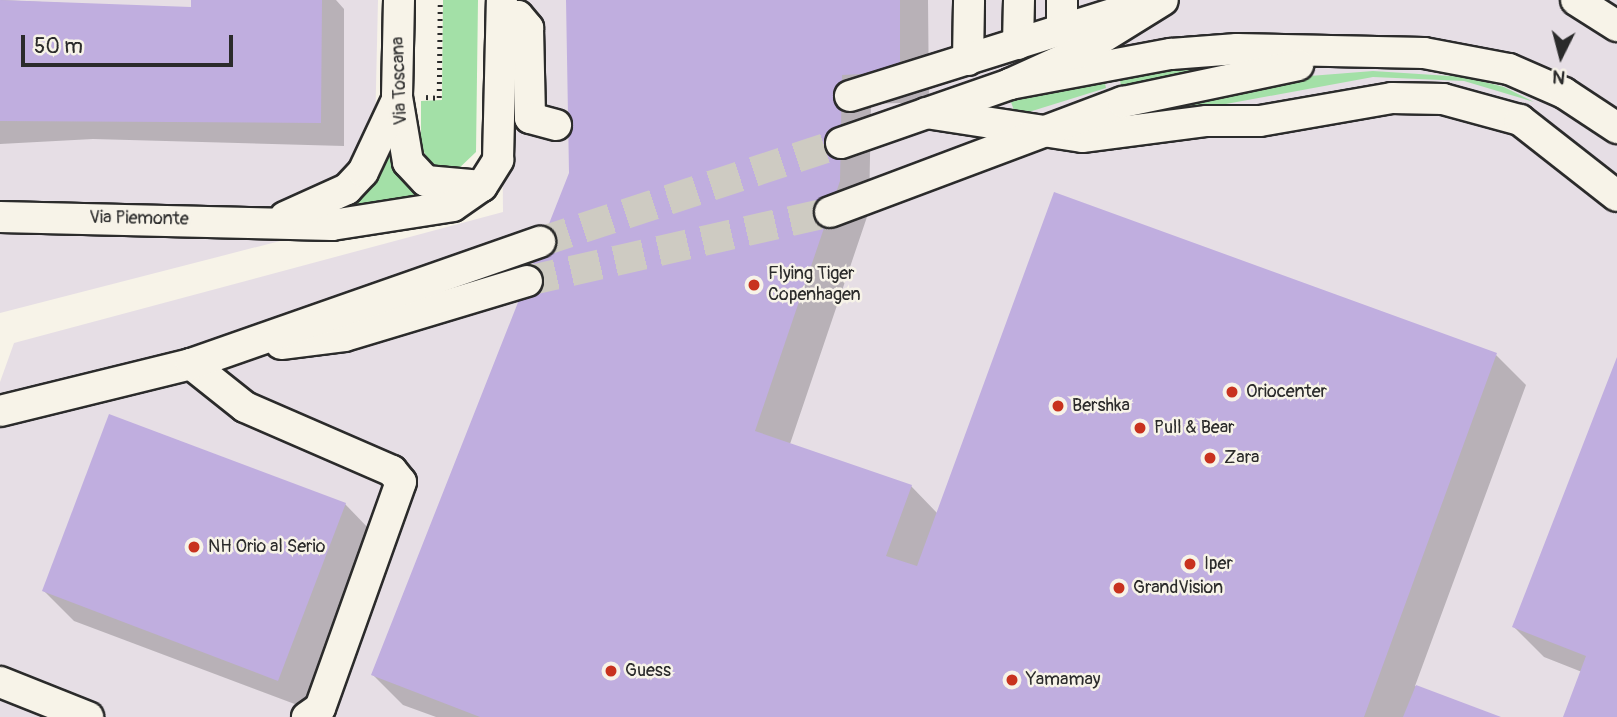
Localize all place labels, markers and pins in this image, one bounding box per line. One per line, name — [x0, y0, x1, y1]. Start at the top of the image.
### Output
place label: Flying Tiger Copenhagen — [768, 264, 861, 306]
marker: Flying Tiger Copenhagen — [746, 277, 762, 293]
place label: Oriocenter — [1246, 381, 1327, 403]
marker: Oriocenter — [1224, 384, 1240, 400]
place label: Bershka — [1072, 395, 1130, 417]
marker: Bershka — [1050, 398, 1066, 414]
place label: Pull & Bear — [1154, 417, 1234, 439]
marker: Pull & Bear — [1132, 420, 1148, 436]
place label: Zara — [1224, 447, 1259, 469]
marker: Zara — [1202, 450, 1218, 466]
place label: NH Orio al Serio — [208, 536, 325, 558]
marker: NH Orio al Serio — [186, 539, 202, 555]
place label: Iper — [1204, 553, 1233, 575]
marker: Iper — [1182, 556, 1198, 572]
place label: GrandVision — [1133, 577, 1223, 599]
marker: GrandVision — [1111, 580, 1127, 596]
place label: Guess — [625, 660, 671, 682]
marker: Guess — [603, 663, 619, 679]
place label: Yamamay — [1026, 669, 1101, 691]
marker: Yamamay — [1004, 672, 1020, 688]

